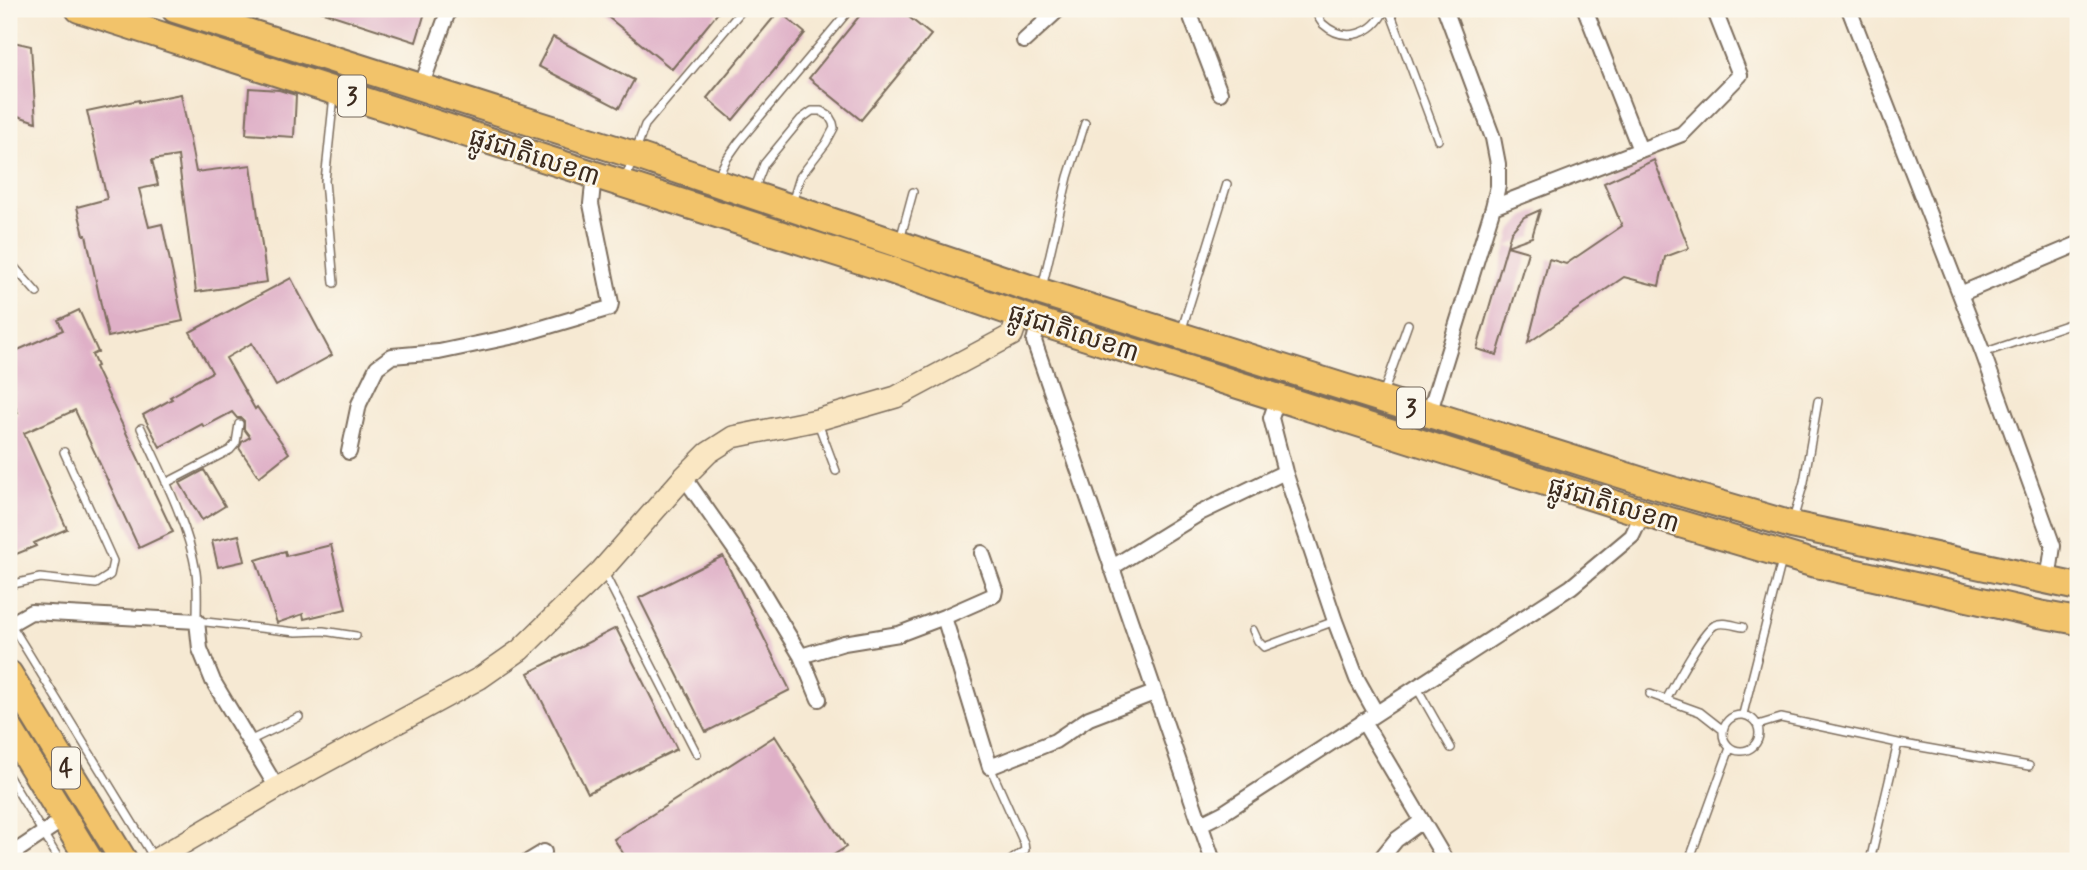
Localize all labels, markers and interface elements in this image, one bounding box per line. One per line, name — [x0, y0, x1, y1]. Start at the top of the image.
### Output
road number: 3 — [338, 76, 366, 116]
street label: ផ្លូវជាតិលេខ៣ — [463, 121, 604, 200]
street label: ផ្លូវជាតិលេខ៣ — [1002, 297, 1143, 376]
road number: 3 — [1397, 388, 1425, 428]
street label: ផ្លូវជាតិលេខ៣ — [1542, 470, 1683, 547]
road number: 4 — [52, 748, 80, 788]

